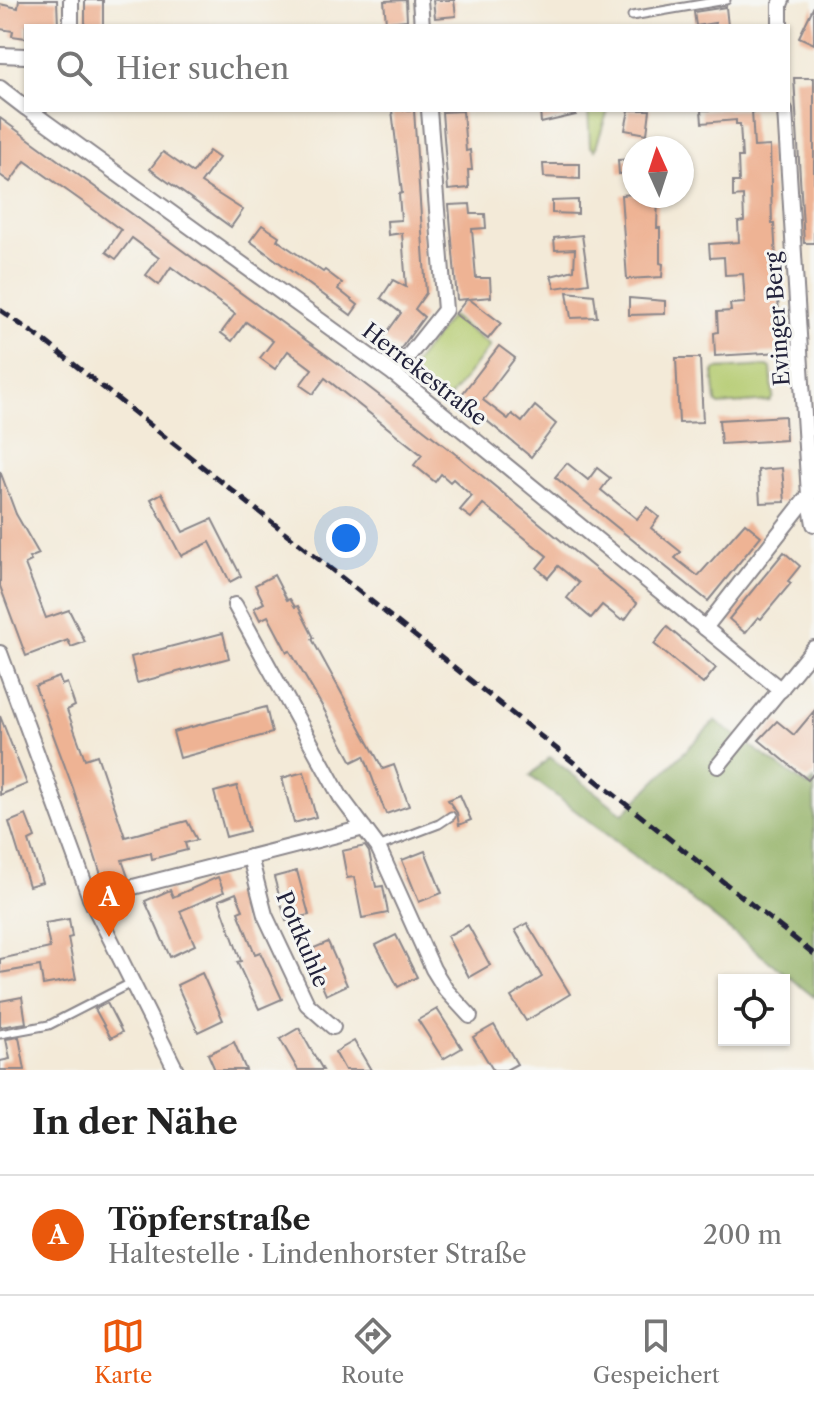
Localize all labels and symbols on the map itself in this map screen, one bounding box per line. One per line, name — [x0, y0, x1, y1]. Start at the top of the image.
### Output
north arrow — [622, 136, 694, 208]
street label: Evinger Berg — [759, 251, 796, 387]
street label: Herrekestraße — [357, 317, 493, 432]
your location — [326, 518, 366, 558]
pin: A — [83, 871, 135, 937]
street label: Pottkuhle — [270, 887, 335, 991]

